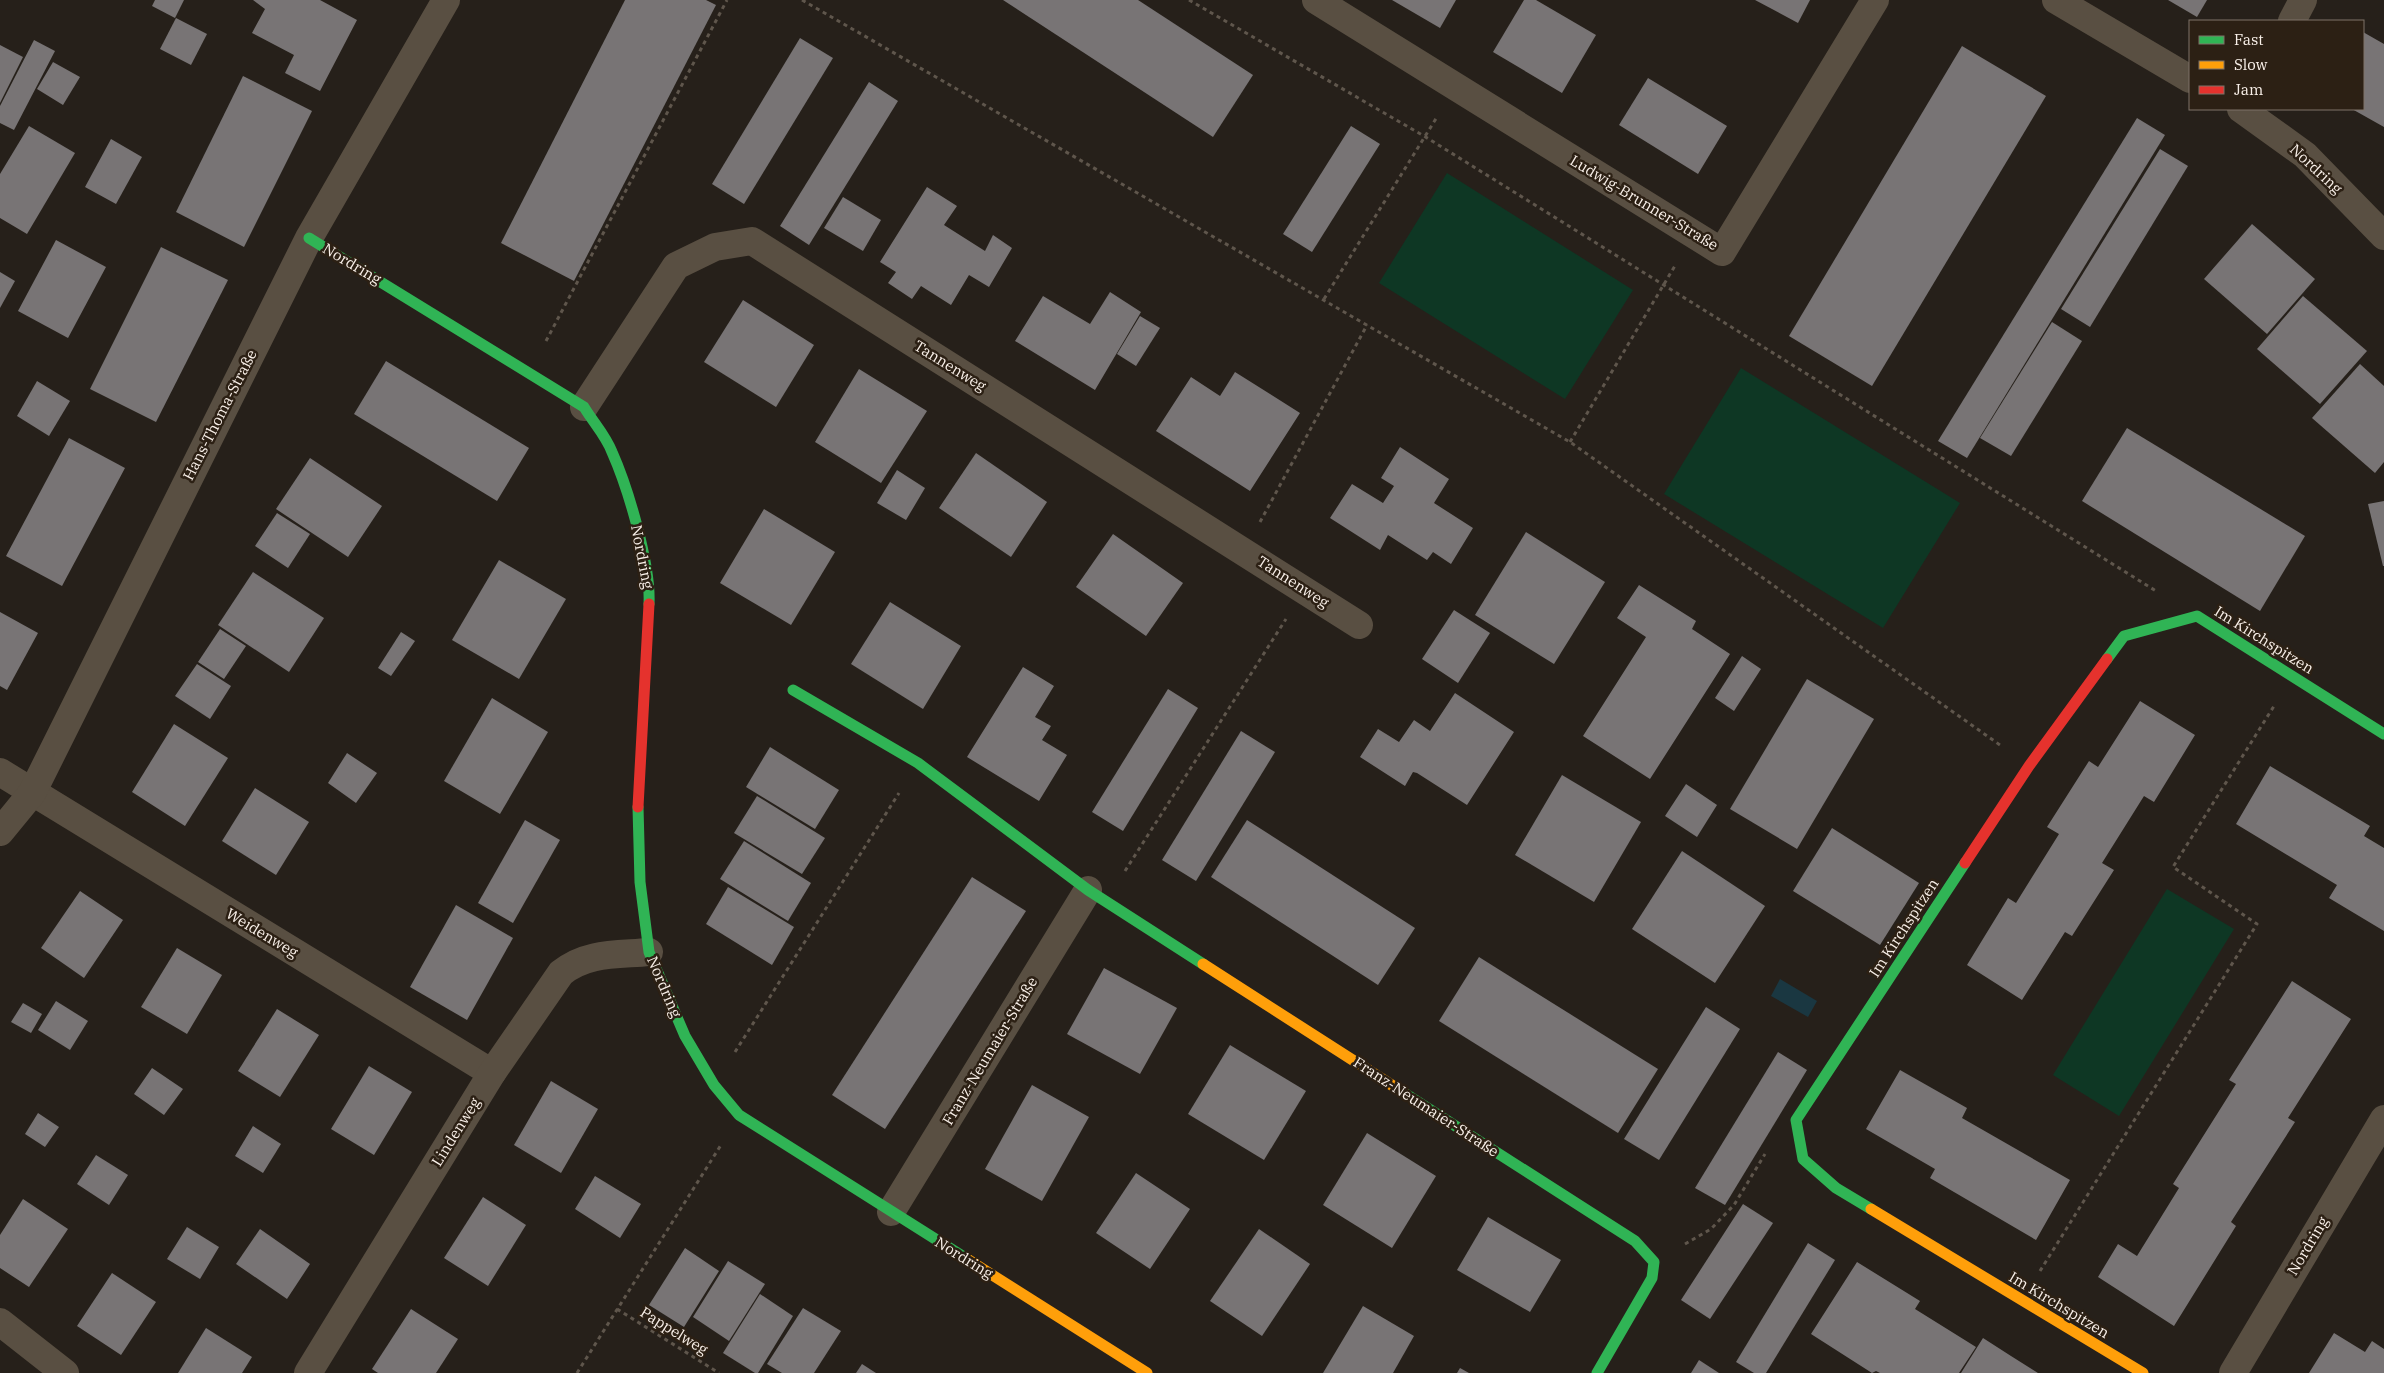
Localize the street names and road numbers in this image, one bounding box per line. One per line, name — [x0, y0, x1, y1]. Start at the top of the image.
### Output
street label: Nordring — [2286, 140, 2347, 198]
street label: Ludwig-Brunner-Straße — [1567, 151, 1722, 254]
street label: Nordring — [320, 239, 385, 288]
street label: Tannenweg — [911, 336, 990, 395]
street label: Hans-Thoma-Straße — [178, 346, 261, 483]
street label: Nordring — [627, 523, 658, 591]
street label: Tannenweg — [1254, 551, 1333, 612]
street label: Im Kirchspitzen — [2211, 601, 2318, 678]
street label: Im Kirchspitzen — [1865, 875, 1943, 981]
street label: Weidenweg — [223, 904, 302, 962]
street label: Nordring — [643, 953, 686, 1020]
street label: Franz-Neumaier-Straße — [938, 973, 1041, 1128]
street label: Franz-Neumaier-Straße — [1350, 1052, 1503, 1161]
street label: Lindenweg — [427, 1094, 484, 1170]
street label: Nordring — [2283, 1213, 2332, 1278]
street label: Nordring — [932, 1232, 997, 1283]
street label: Im Kirchspitzen — [2006, 1267, 2113, 1342]
street label: Pappelweg — [637, 1302, 712, 1359]

